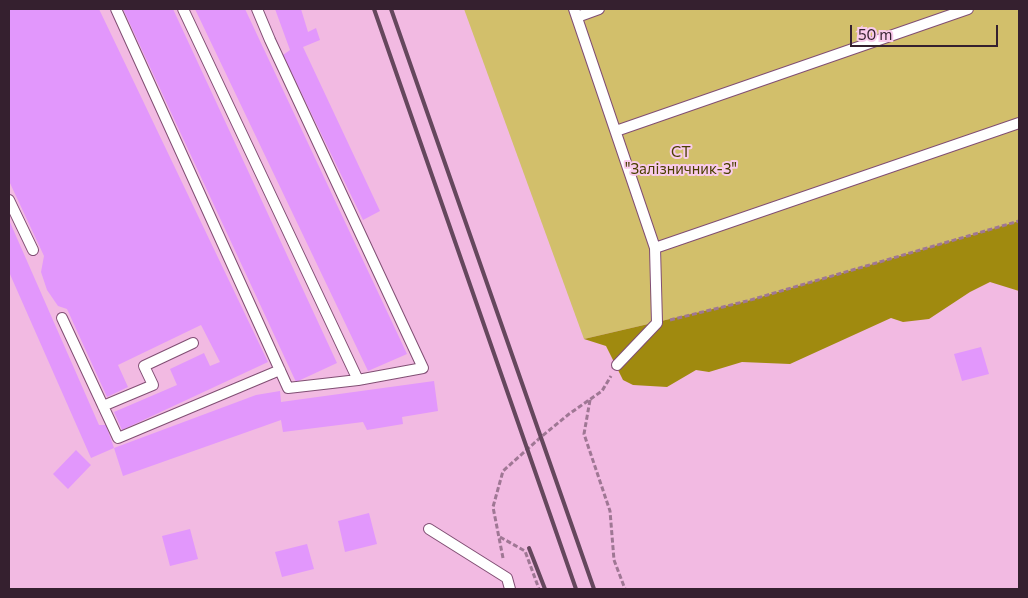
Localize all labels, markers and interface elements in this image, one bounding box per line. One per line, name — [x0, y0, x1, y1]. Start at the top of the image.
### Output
scale bar — [853, 15, 1000, 47]
text: 50 m — [858, 25, 892, 43]
park label: СТ "Залізничник-3" — [625, 143, 737, 178]

